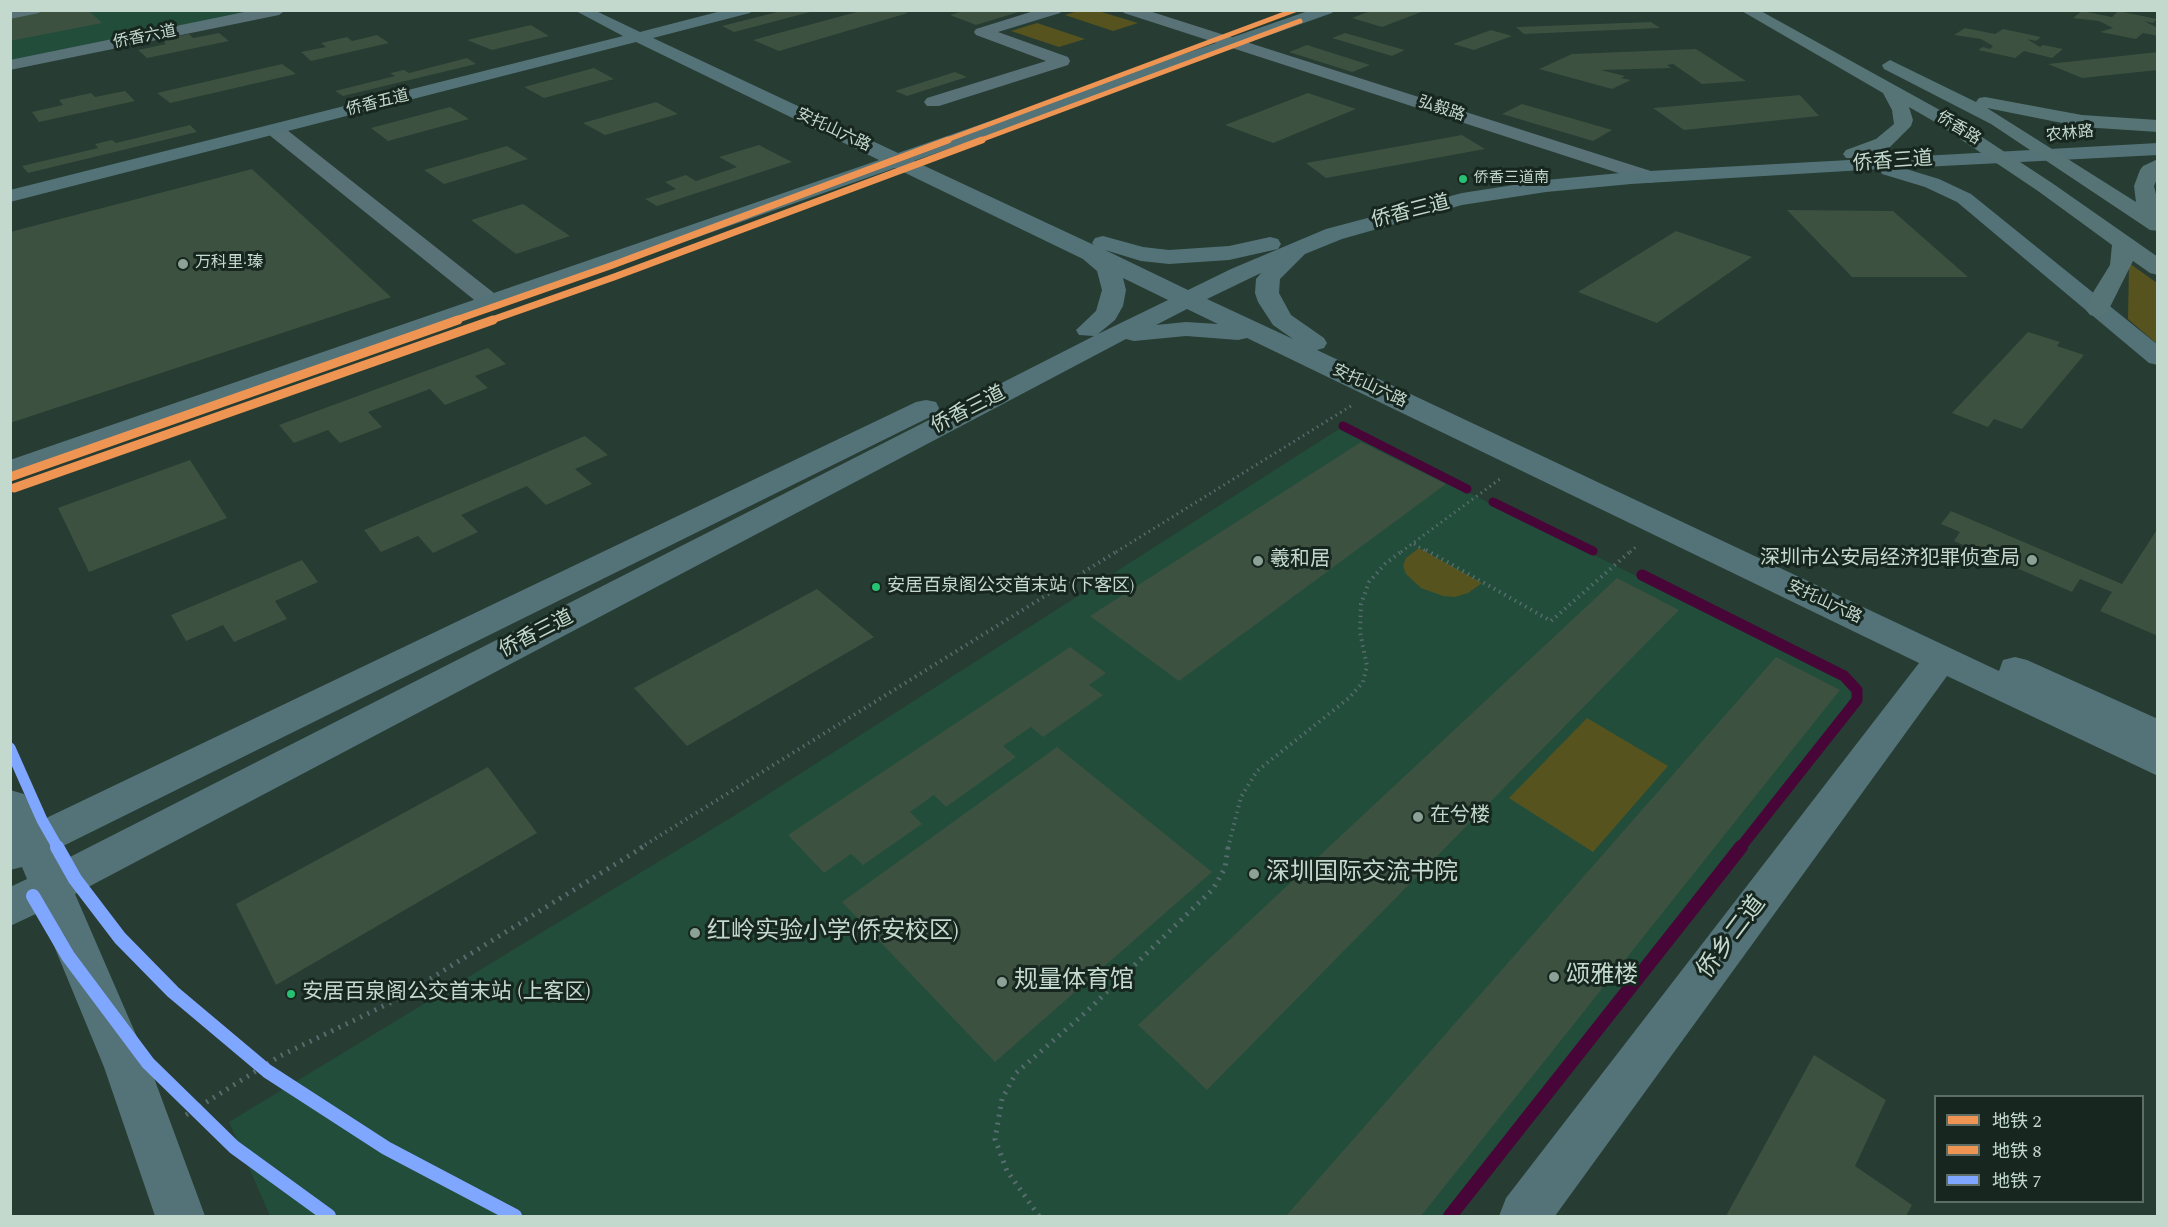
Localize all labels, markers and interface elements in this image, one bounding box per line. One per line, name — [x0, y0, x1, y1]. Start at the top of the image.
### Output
street label: 侨香六道 — [112, 22, 178, 54]
street label: 侨香五道 — [345, 87, 411, 121]
street label: 弘毅路 — [1415, 93, 1467, 127]
street label: 安托山六路 — [793, 105, 873, 157]
street label: 侨香路 — [1933, 108, 1983, 150]
street label: 农林路 — [2045, 123, 2095, 147]
street label: 侨香三道 — [1852, 148, 1934, 178]
place label: 侨香三道南 — [1474, 170, 1549, 188]
marker: 侨香三道南 — [1457, 173, 1469, 185]
street label: 侨香三道 — [1369, 192, 1453, 234]
place label: 万科里·瑧 — [195, 254, 263, 274]
marker: 万科里·瑧 — [176, 257, 190, 271]
street label: 安托山六路 — [1329, 361, 1409, 413]
street label: 侨香三道 — [928, 382, 1010, 440]
place label: 深圳市公安局经济犯罪侦查局 — [1760, 548, 2020, 572]
place label: 羲和居 — [1270, 549, 1330, 573]
marker: 深圳市公安局经济犯罪侦查局 — [2025, 553, 2039, 567]
marker: 羲和居 — [1251, 554, 1265, 568]
place label: 安居百泉阁公交首末站 (下客区) — [887, 576, 1134, 598]
street label: 安托山六路 — [1784, 577, 1864, 629]
marker: 安居百泉阁公交首末站 (下客区) — [870, 581, 882, 593]
street label: 侨香三道 — [496, 606, 578, 664]
place label: 在兮楼 — [1430, 805, 1490, 829]
marker: 在兮楼 — [1411, 810, 1425, 824]
place label: 深圳国际交流书院 — [1266, 860, 1458, 888]
marker: 深圳国际交流书院 — [1247, 867, 1261, 881]
street label: 侨乡二道 — [1693, 891, 1773, 985]
place label: 红岭实验小学(侨安校区) — [707, 919, 959, 947]
marker: 红岭实验小学(侨安校区) — [688, 926, 702, 940]
place label: 颂雅楼 — [1566, 963, 1638, 991]
place label: 规量体育馆 — [1014, 968, 1134, 996]
marker: 颂雅楼 — [1547, 970, 1561, 984]
marker: 规量体育馆 — [995, 975, 1009, 989]
place label: 安居百泉阁公交首末站 (上客区) — [302, 981, 591, 1007]
marker: 安居百泉阁公交首末站 (上客区) — [285, 988, 297, 1000]
legend — [1934, 1095, 2144, 1203]
text: 地铁 2 — [1992, 1108, 2042, 1135]
text: 地铁 8 — [1992, 1138, 2042, 1165]
text: 地铁 7 — [1992, 1168, 2042, 1195]

